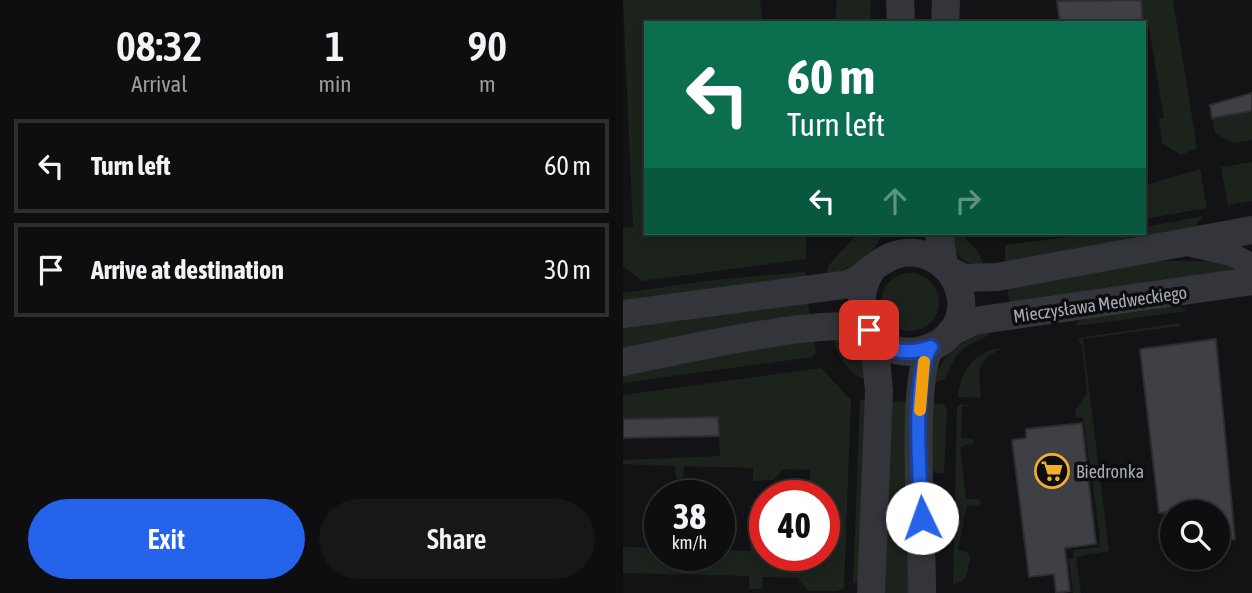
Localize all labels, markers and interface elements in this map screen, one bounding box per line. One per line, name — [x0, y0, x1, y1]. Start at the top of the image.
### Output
text: 08:32 — [116, 22, 202, 70]
text: 1 — [325, 22, 345, 70]
text: 90 — [468, 22, 507, 70]
text: 60 m — [787, 48, 875, 104]
icon: left — [672, 49, 763, 140]
text: Arrival — [131, 71, 187, 97]
text: min — [318, 71, 351, 97]
text: m — [479, 71, 496, 97]
text: Turn left — [787, 106, 885, 143]
icon: left — [32, 147, 70, 185]
text: Turn left — [91, 151, 171, 181]
text: 60 m — [544, 151, 591, 181]
icon: left — [803, 182, 841, 220]
icon: ahead — [876, 182, 914, 220]
icon: right — [949, 182, 987, 220]
icon: arrive — [32, 251, 70, 289]
text: Arrive at destination — [91, 255, 284, 285]
text: 30 m — [544, 255, 591, 285]
street label: Mieczysława Medweckiego — [1012, 281, 1188, 327]
pin — [839, 300, 899, 360]
icon: arrive — [850, 311, 888, 349]
supermarket icon: Biedronka — [1033, 452, 1071, 490]
place label: Biedronka — [1076, 461, 1144, 482]
speed limit sign: 40 — [749, 480, 840, 571]
position arrow — [885, 481, 959, 555]
text: 38 — [673, 496, 706, 536]
button: Exit — [28, 499, 305, 579]
button: Share — [319, 499, 595, 579]
map controls — [1160, 500, 1230, 570]
button: search — [1160, 500, 1230, 570]
text: km/h — [672, 532, 707, 553]

